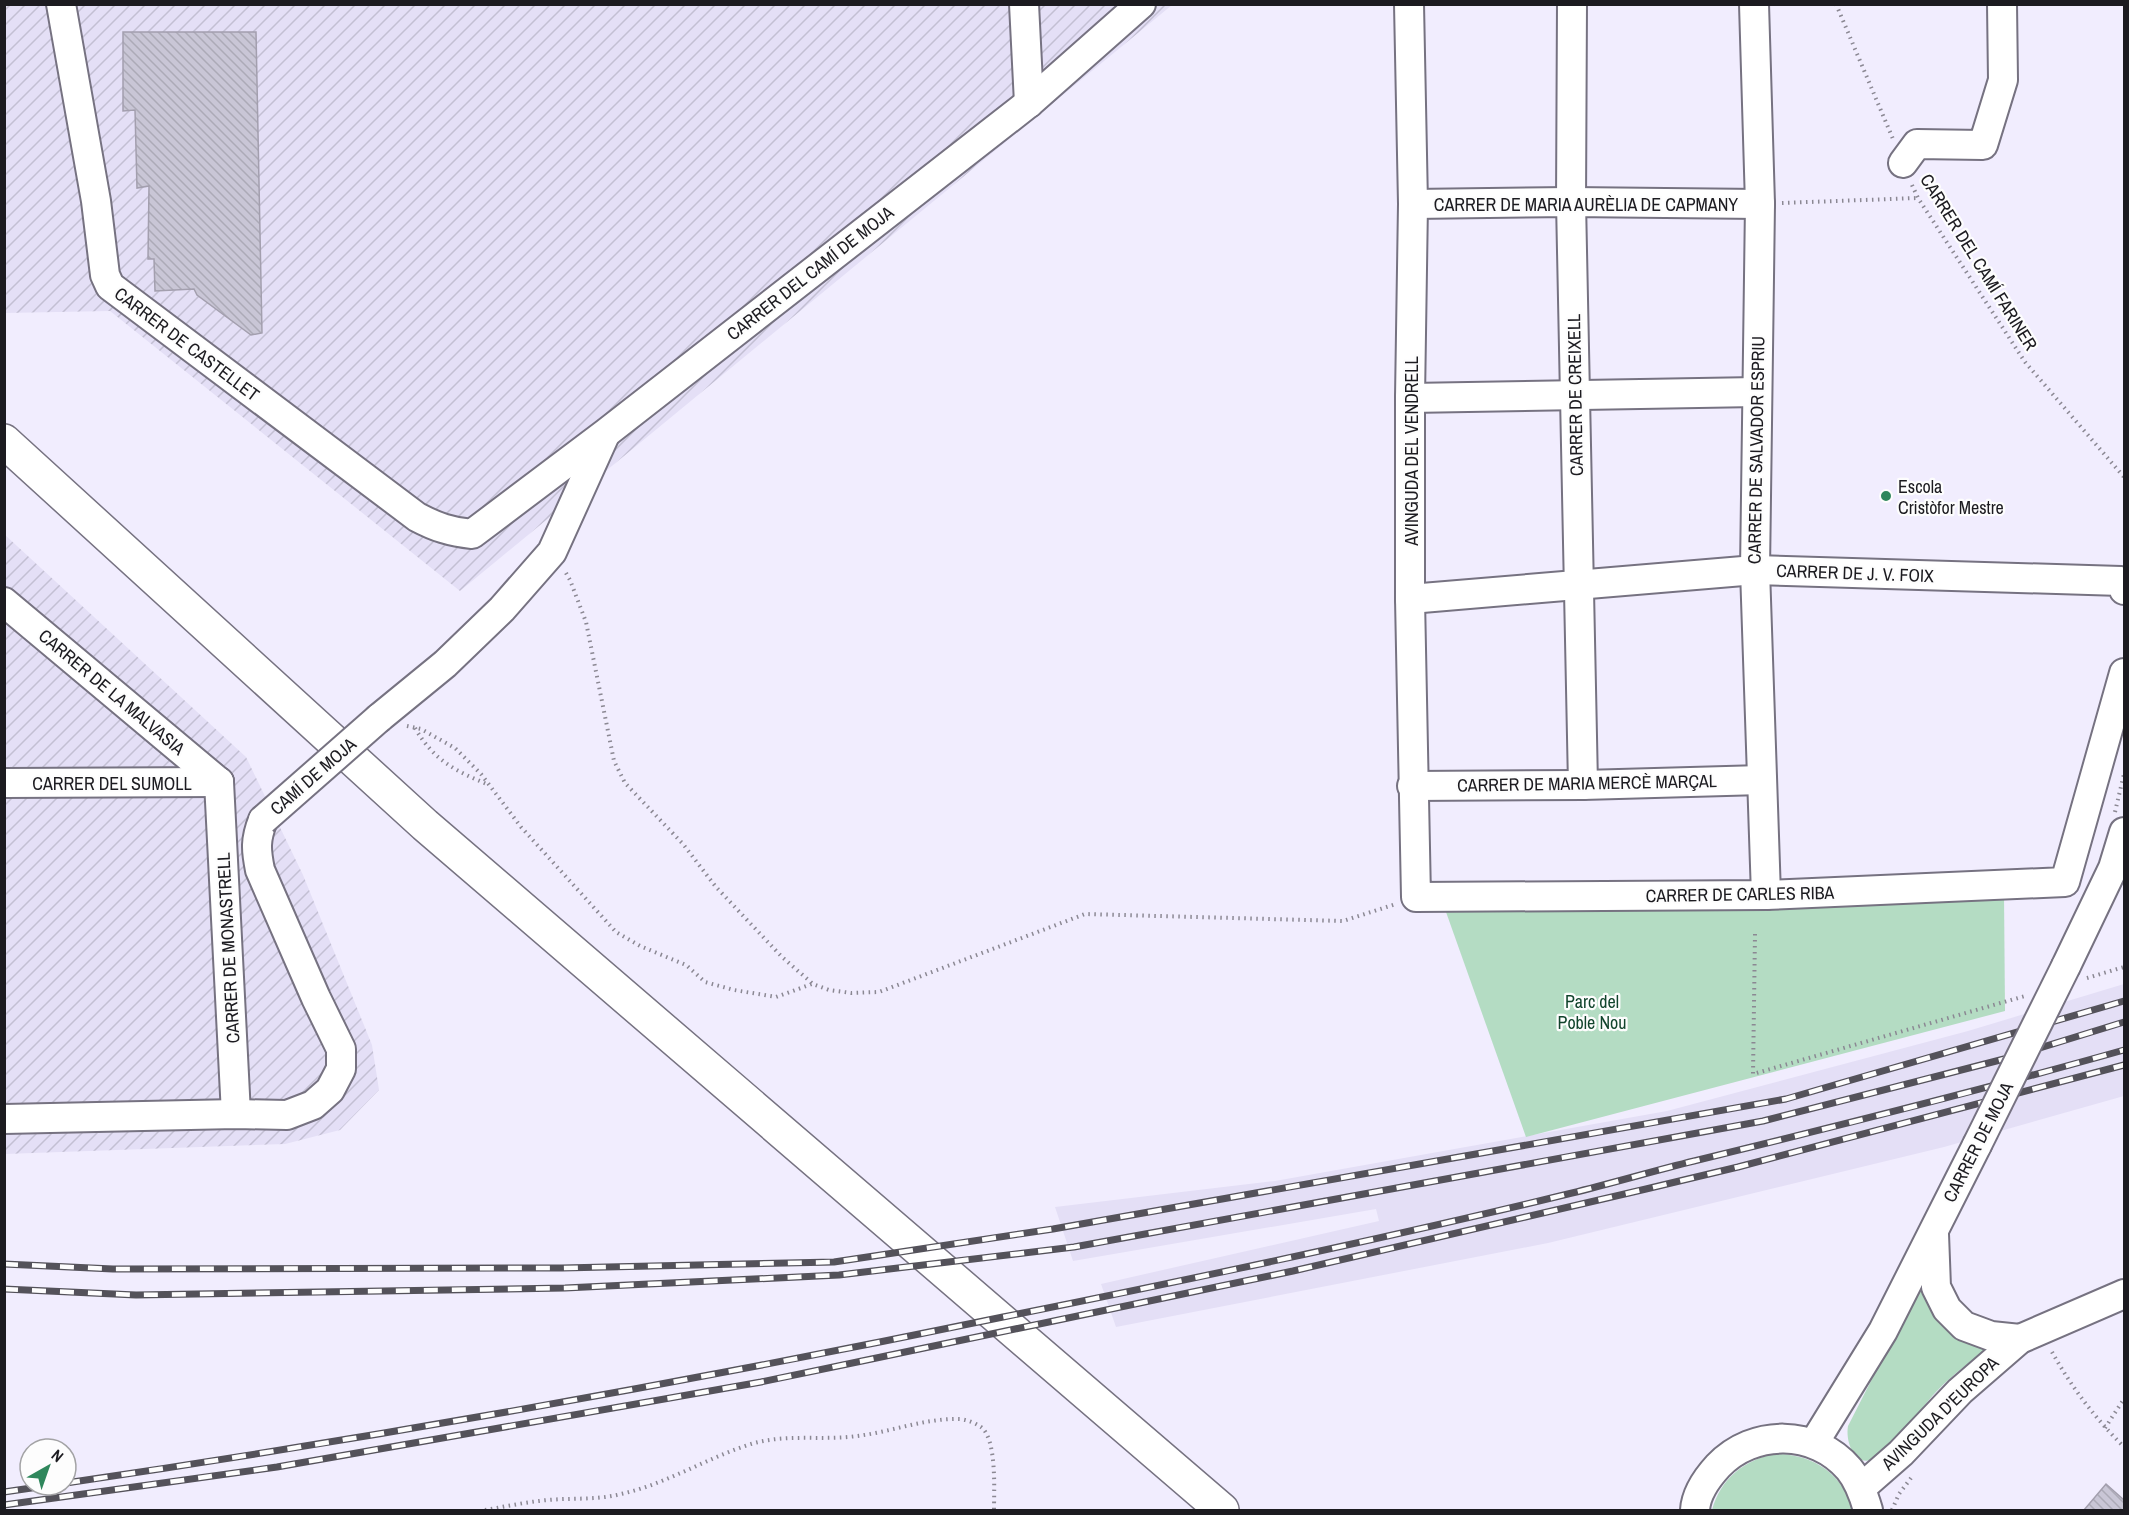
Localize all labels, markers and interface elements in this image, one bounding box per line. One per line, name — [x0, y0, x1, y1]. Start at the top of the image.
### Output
street label: CARRER DEL CAMÍ FARINER — [1914, 169, 2044, 355]
street label: CARRER DE MARIA AURÈLIA DE CAPMANY — [1434, 192, 1738, 217]
street label: CARRER DEL CAMÍ DE MOJA — [721, 200, 899, 346]
street label: CARRER DE CASTELLET — [109, 281, 265, 407]
street label: CARRER DE CREIXELL — [1561, 314, 1589, 476]
street label: CARRER DE SALVADOR ESPRIU — [1742, 336, 1770, 564]
street label: AVINGUDA DEL VENDRELL — [1399, 356, 1424, 547]
place label: Escola Cristòfor Mestre — [1898, 474, 2004, 520]
marker: Escola Cristòfor Mestre — [1879, 489, 1893, 503]
street label: CARRER DE J. V. FOIX — [1776, 558, 1934, 588]
street label: CARRER DE LA MALVASIA — [33, 623, 191, 761]
street label: CAMÍ DE MOJA — [265, 731, 362, 820]
street label: CARRER DE MARIA MERCÈ MARÇAL — [1457, 768, 1717, 798]
street label: CARRER DEL SUMOLL — [32, 771, 192, 796]
street label: CARRER DE MONASTRELL — [211, 852, 245, 1044]
street label: CARRER DE CARLES RIBA — [1645, 880, 1835, 908]
park label: Parc del Poble Nou — [1558, 989, 1626, 1035]
street label: CARRER DE MOJA — [1937, 1077, 2019, 1206]
street label: AVINGUDA D'EUROPA — [1875, 1350, 2004, 1476]
north arrow — [18, 1437, 78, 1497]
text: N — [47, 1444, 68, 1467]

